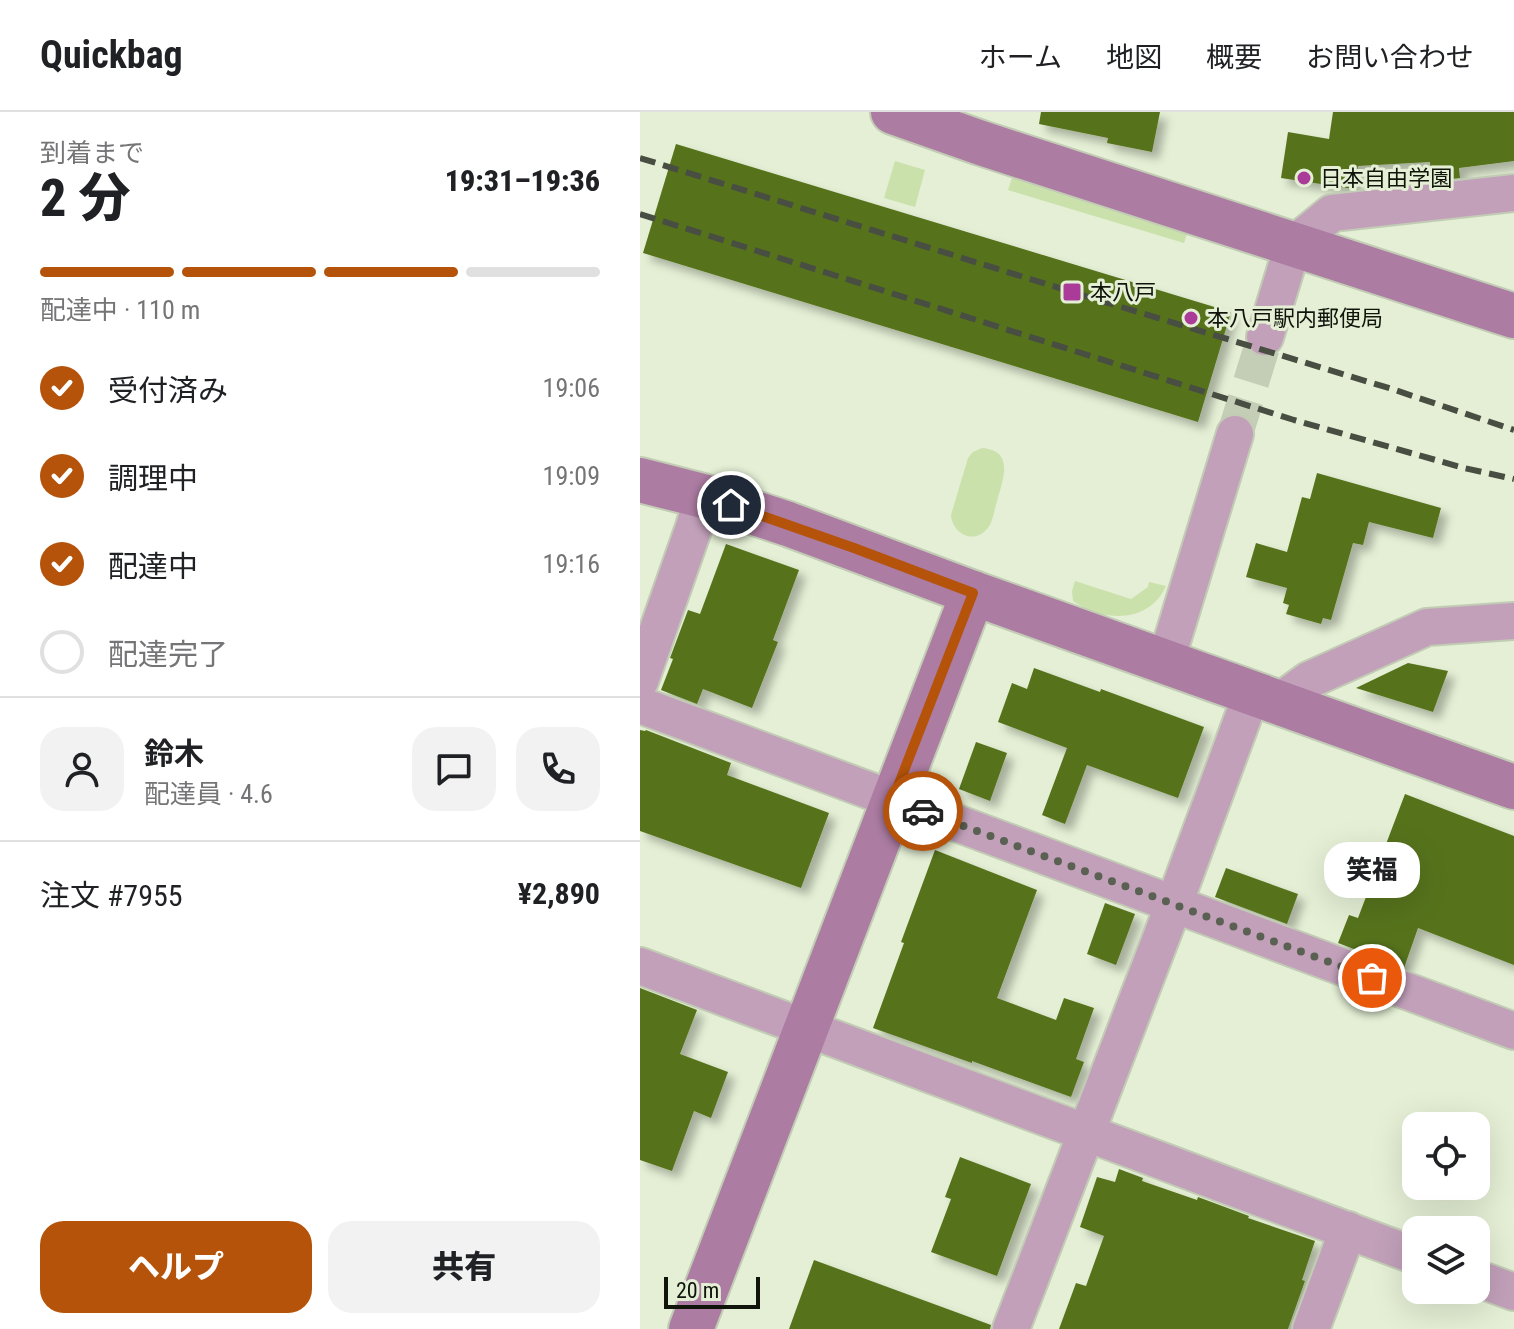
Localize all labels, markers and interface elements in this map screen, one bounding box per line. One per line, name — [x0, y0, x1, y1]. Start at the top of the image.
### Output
text: Quickbag — [40, 33, 183, 77]
text: ホーム — [979, 41, 1062, 74]
text: 地図 — [1106, 41, 1162, 74]
text: 概要 — [1206, 41, 1262, 74]
text: お問い合わせ — [1306, 41, 1474, 74]
text: 到着まで — [40, 138, 144, 168]
text: 19:31–19:36 — [445, 163, 600, 198]
place label: 日本自由学園 — [1320, 166, 1452, 191]
text: 2 分 — [40, 168, 130, 229]
marker: 日本自由学園 — [1295, 169, 1313, 187]
place label: 本八戸 — [1090, 280, 1156, 305]
marker: 本八戸 — [1061, 281, 1083, 303]
text: 配達中 · 110 m — [40, 295, 200, 325]
place label: 本八戸駅内郵便局 — [1207, 306, 1383, 331]
marker: 本八戸駅内郵便局 — [1182, 309, 1200, 327]
icon: check — [40, 366, 84, 410]
text: 受付済み — [108, 373, 228, 408]
text: 19:06 — [543, 373, 600, 403]
icon: check — [40, 454, 84, 498]
text: 調理中 — [108, 461, 198, 496]
text: 19:09 — [543, 461, 600, 491]
pin — [697, 471, 765, 539]
icon: home — [709, 483, 753, 527]
icon: check — [40, 542, 84, 586]
text: 配達中 — [108, 549, 198, 584]
text: 19:16 — [543, 549, 600, 579]
text: 配達完了 — [108, 637, 228, 672]
button: person — [40, 727, 124, 811]
button: chat — [412, 727, 496, 811]
button: phone — [516, 727, 600, 811]
text: 鈴木 — [144, 736, 204, 771]
courier — [883, 771, 963, 851]
text: 配達員 · 4.6 — [144, 779, 273, 809]
icon: car — [901, 789, 945, 833]
callout: 笑福 — [1324, 842, 1420, 898]
text: 笑福 — [1346, 855, 1398, 885]
text: ¥2,890 — [518, 876, 600, 911]
text: 注文 #7955 — [40, 878, 183, 913]
pin — [1338, 944, 1406, 1012]
icon: bag — [1350, 956, 1394, 1000]
map controls — [1402, 1112, 1490, 1304]
button: locate — [1402, 1112, 1490, 1200]
button: layers — [1402, 1216, 1490, 1304]
button: ヘルプ — [40, 1221, 312, 1313]
button: 共有 — [328, 1221, 600, 1313]
scale bar — [664, 1273, 760, 1309]
text: 20 m — [676, 1278, 719, 1303]

